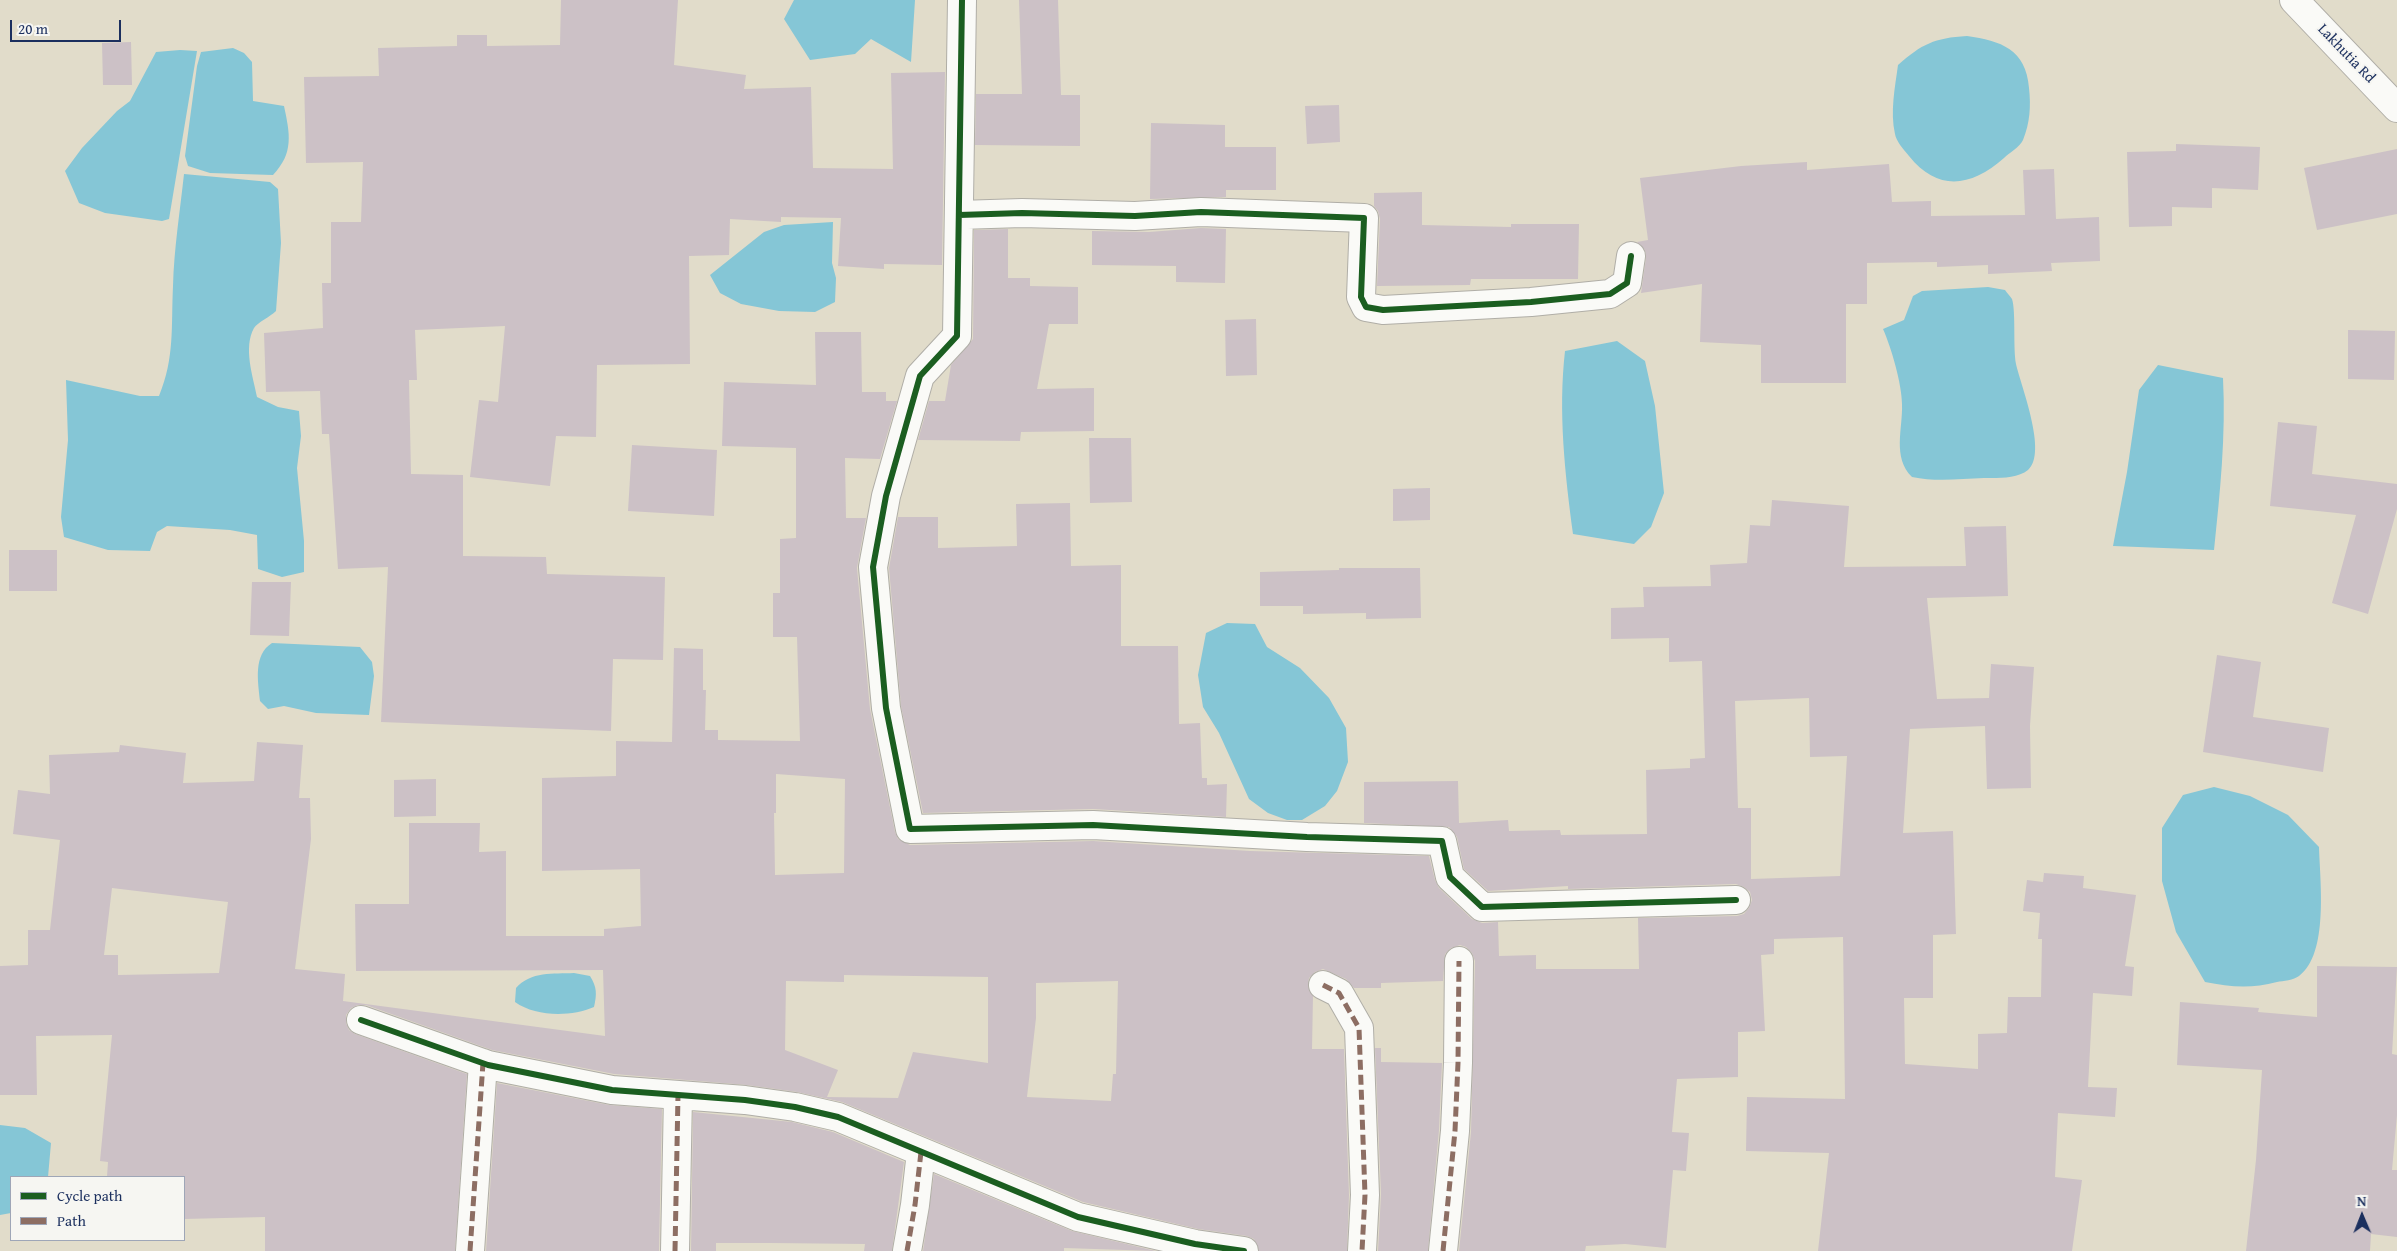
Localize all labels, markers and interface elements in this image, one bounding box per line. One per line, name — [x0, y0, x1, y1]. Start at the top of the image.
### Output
scale bar — [12, 10, 124, 42]
text: 20 m — [18, 18, 48, 39]
street label: Lakhutia Rd — [2313, 21, 2379, 87]
legend — [10, 1176, 185, 1241]
text: Cycle path — [57, 1185, 123, 1206]
north arrow — [2337, 1191, 2387, 1241]
text: N — [2357, 1191, 2367, 1211]
text: Path — [57, 1210, 86, 1231]

